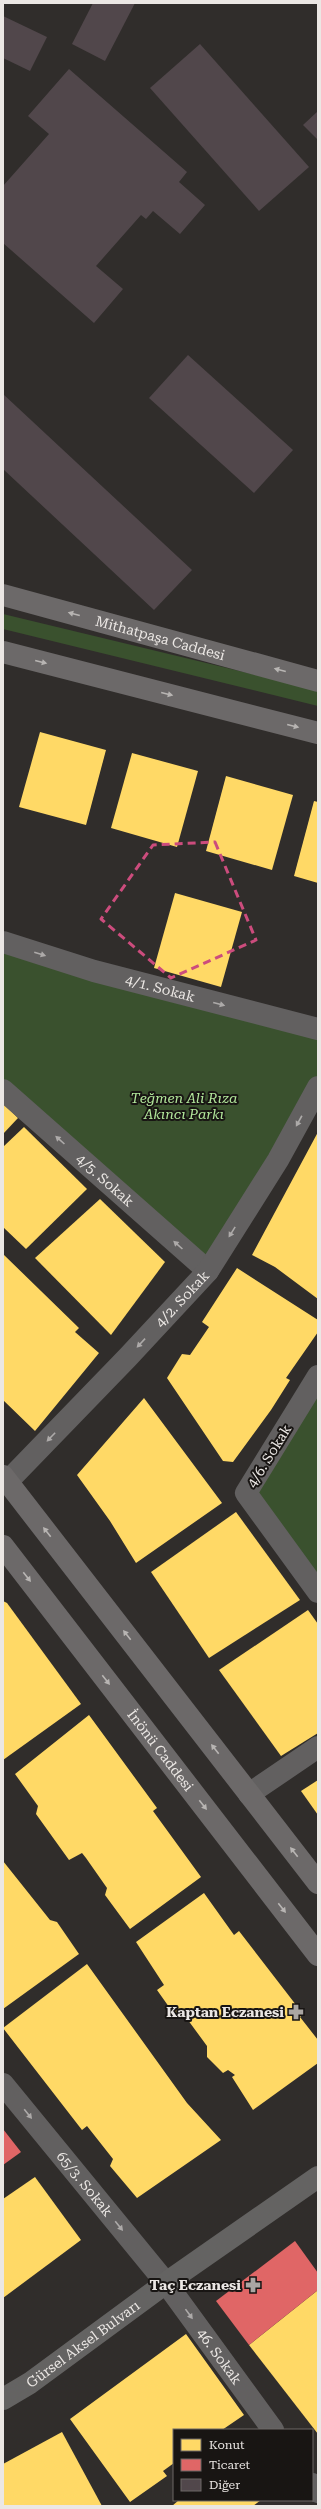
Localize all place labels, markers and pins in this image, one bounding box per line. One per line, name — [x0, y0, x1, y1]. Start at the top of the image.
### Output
pharmacy icon: Kaptan Eczanesi — [287, 2003, 305, 2021]
place label: Kaptan Eczanesi — [166, 2004, 284, 2020]
pharmacy icon: Taç Eczanesi — [244, 2276, 262, 2294]
place label: Taç Eczanesi — [150, 2277, 241, 2293]

